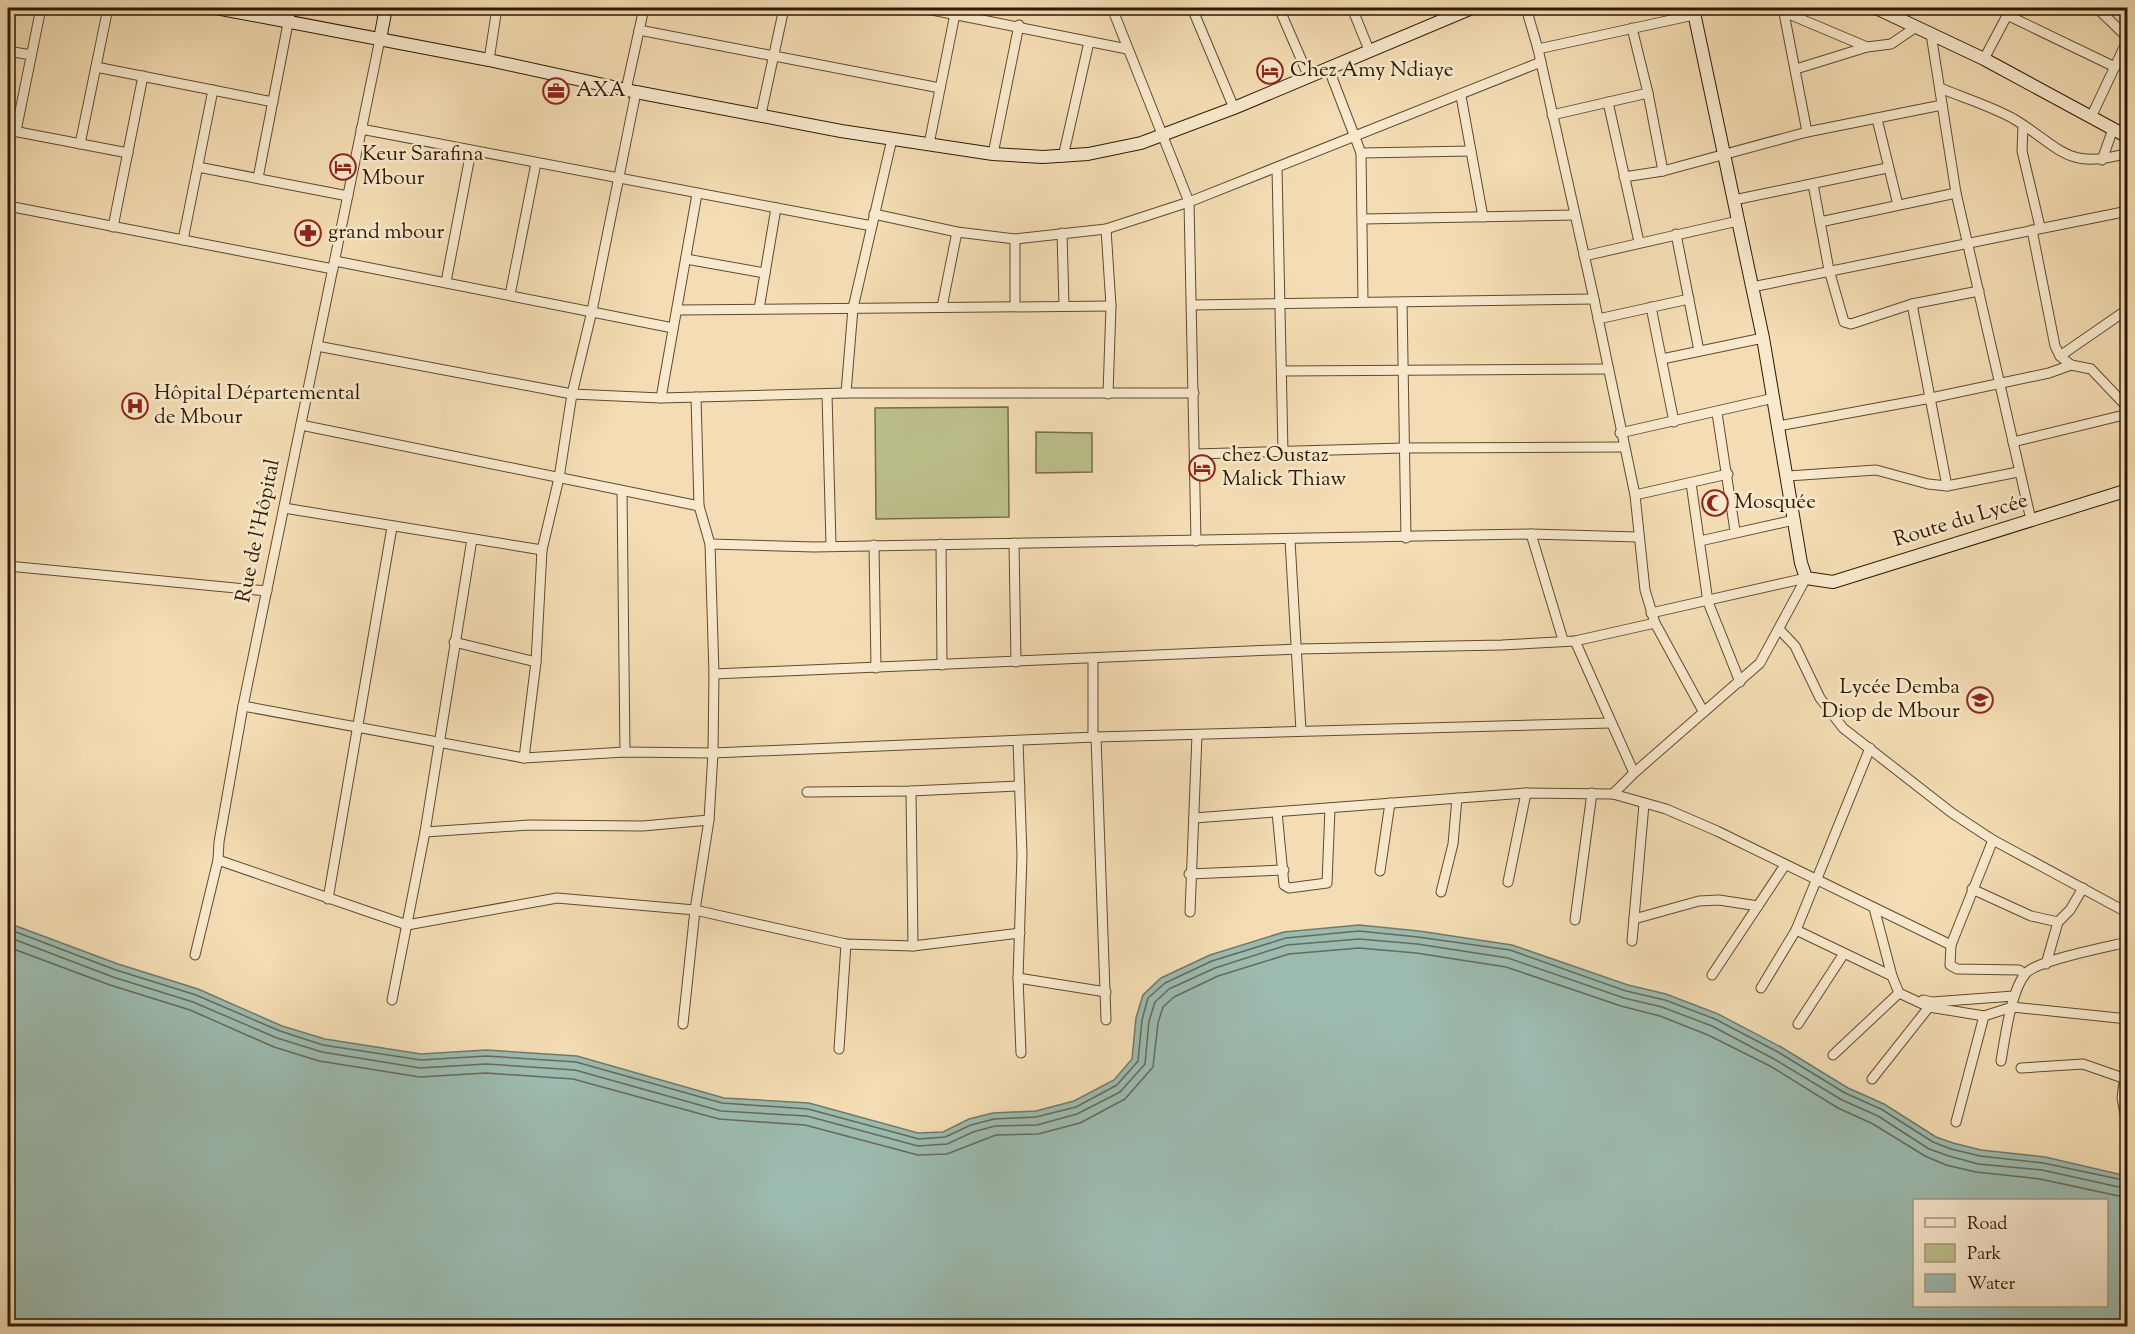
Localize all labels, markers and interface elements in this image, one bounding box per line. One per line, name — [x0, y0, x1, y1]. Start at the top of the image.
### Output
hotel icon: Chez Amy Ndiaye — [1255, 56, 1285, 86]
place label: Chez Amy Ndiaye — [1290, 56, 1454, 86]
office icon: AXA — [541, 76, 571, 106]
place label: AXA — [576, 76, 626, 106]
place label: Keur Sarafina Mbour — [362, 140, 484, 194]
hotel icon: Keur Sarafina Mbour — [328, 152, 358, 182]
pharmacy icon: grand mbour — [293, 218, 323, 248]
place label: grand mbour — [328, 218, 445, 248]
place label: Hôpital Départemental de Mbour — [154, 379, 361, 433]
hospital icon: Hôpital Départemental de Mbour — [120, 391, 150, 421]
place label: chez Oustaz Malick Thiaw — [1222, 441, 1346, 495]
hotel icon: chez Oustaz Malick Thiaw — [1187, 453, 1217, 483]
street label: Rue de l'Hôpital — [229, 456, 289, 606]
street label: Route du Lycée — [1890, 486, 2032, 556]
mosque icon: Mosquée — [1700, 488, 1730, 518]
place label: Mosquée — [1734, 488, 1816, 518]
place label: Lycée Demba Diop de Mbour — [1822, 673, 1960, 727]
school or university icon: Lycée Demba Diop de Mbour — [1965, 685, 1995, 715]
legend — [1913, 1199, 2108, 1307]
text: Road — [1967, 1212, 2007, 1238]
text: Park — [1967, 1242, 2002, 1268]
text: Water — [1967, 1272, 2016, 1298]

